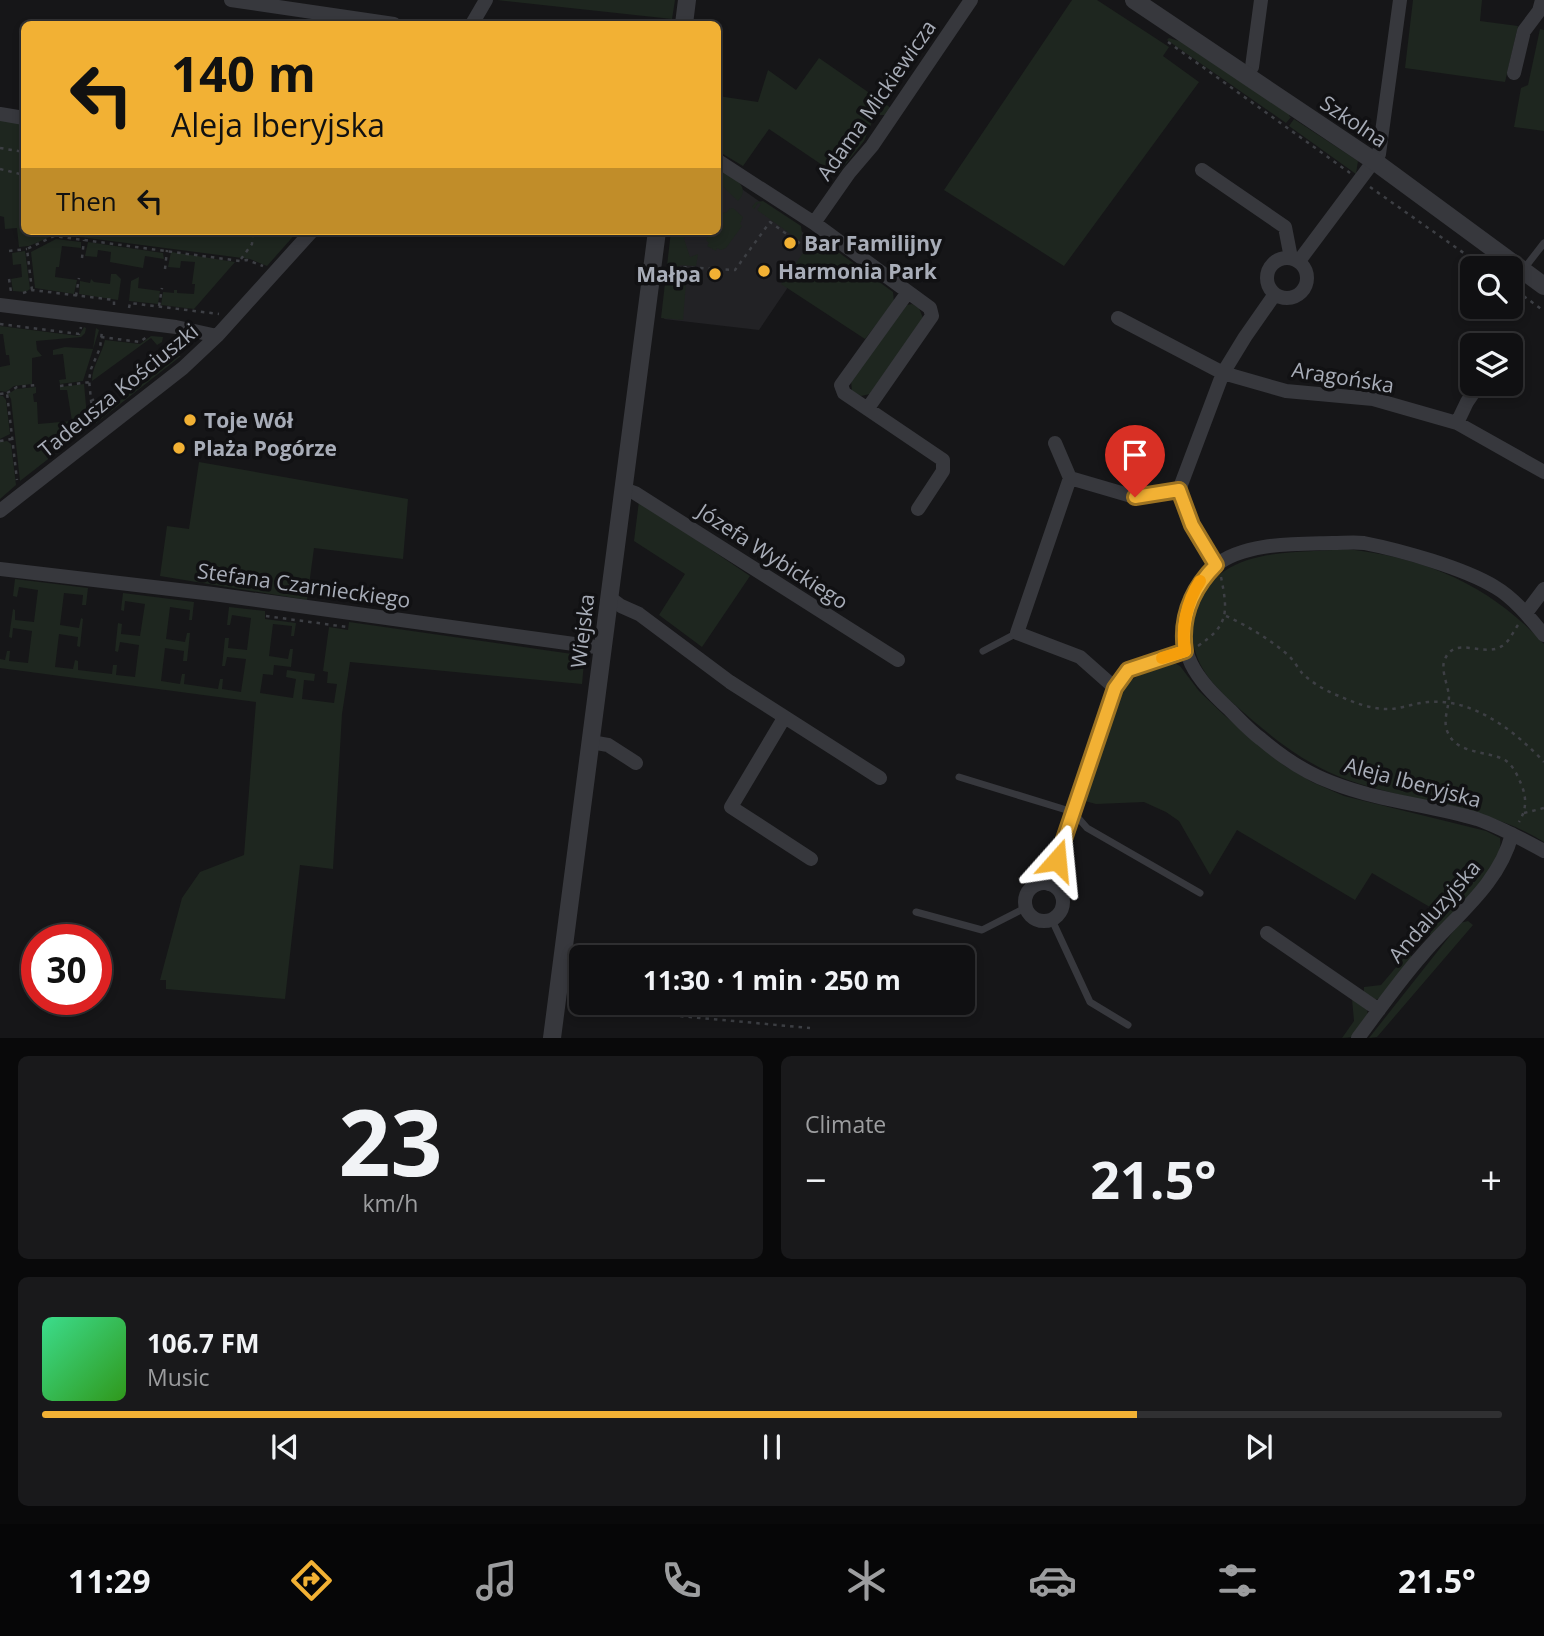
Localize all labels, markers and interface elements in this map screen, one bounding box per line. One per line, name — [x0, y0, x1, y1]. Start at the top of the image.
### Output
street label: Adama Mickiewicza — [810, 14, 942, 186]
text: 140 m — [171, 40, 316, 106]
icon: left — [56, 49, 147, 140]
street label: Szkolna — [1315, 88, 1393, 154]
text: Aleja Iberyjska — [171, 103, 385, 146]
icon: left — [131, 182, 169, 220]
text: Then — [56, 183, 117, 219]
place label: Bar Familijny — [804, 229, 942, 257]
marker: Bar Familijny — [782, 235, 798, 251]
map controls — [1460, 256, 1523, 396]
button: search — [1460, 256, 1523, 319]
place label: Harmonia Park — [778, 257, 938, 285]
place label: Małpa — [636, 260, 701, 288]
marker: Harmonia Park — [756, 263, 772, 279]
marker: Małpa — [707, 266, 723, 282]
street label: Tadeusza Kościuszki — [32, 317, 204, 463]
button: layers — [1460, 333, 1523, 396]
street label: Aragońska — [1290, 355, 1396, 399]
place label: Toje Wół — [204, 406, 294, 434]
marker: Toje Wół — [182, 412, 198, 428]
pin — [1105, 425, 1165, 497]
place label: Plaża Pogórze — [193, 434, 337, 462]
icon: arrive — [1116, 436, 1154, 474]
marker: Plaża Pogórze — [171, 440, 187, 456]
street label: Józefa Wybickiego — [691, 496, 854, 615]
street label: Stefana Czarnieckiego — [196, 556, 412, 614]
street label: Wiejska — [564, 592, 600, 670]
street label: Aleja Iberyjska — [1342, 750, 1484, 814]
position arrow — [1020, 823, 1094, 897]
street label: Andaluzyjska — [1382, 854, 1486, 968]
speed limit sign: 30 — [21, 924, 112, 1015]
text: 11:30 · 1 min · 250 m — [643, 962, 901, 998]
text: 23 — [338, 1079, 443, 1203]
text: Climate — [805, 1108, 886, 1140]
text: 21.5° — [1090, 1143, 1217, 1214]
text: − — [805, 1153, 827, 1205]
text: + — [1480, 1153, 1502, 1205]
text: km/h — [363, 1187, 418, 1219]
text: 106.7 FM — [147, 1325, 259, 1361]
text: Music — [147, 1361, 210, 1393]
icon: previous — [266, 1428, 304, 1466]
icon: pause — [753, 1428, 791, 1466]
icon: next — [1240, 1428, 1278, 1466]
icon: directions — [287, 1556, 336, 1605]
icon: music — [472, 1556, 521, 1605]
icon: phone — [657, 1556, 706, 1605]
icon: climate — [842, 1556, 891, 1605]
icon: car — [1028, 1556, 1077, 1605]
icon: filters — [1213, 1556, 1262, 1605]
text: 11:29 — [68, 1559, 150, 1602]
text: 21.5° — [1398, 1559, 1476, 1602]

